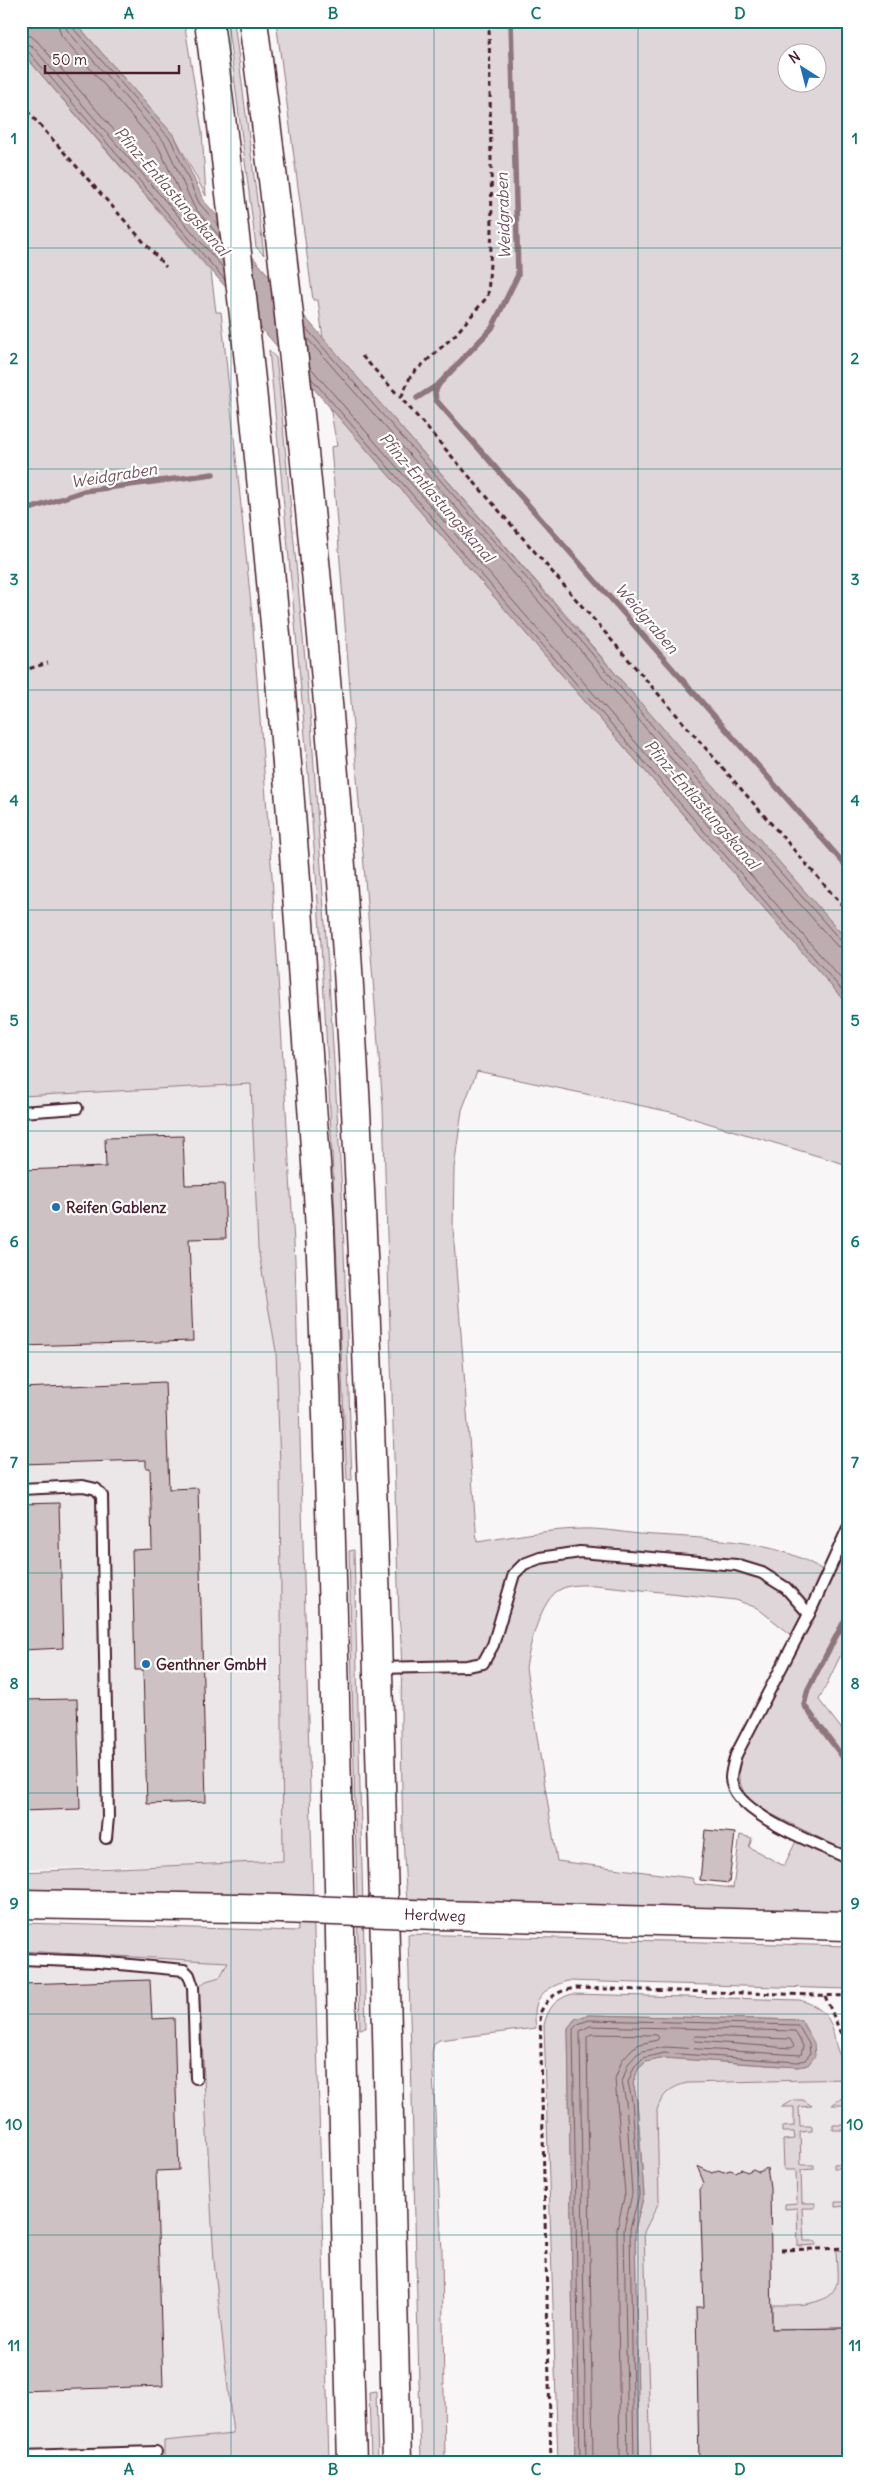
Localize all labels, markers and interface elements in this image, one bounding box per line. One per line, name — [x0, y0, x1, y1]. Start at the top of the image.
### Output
text: A — [124, 3, 134, 23]
text: B — [328, 3, 339, 23]
text: C — [531, 3, 542, 23]
text: D — [734, 3, 746, 23]
scale bar — [45, 42, 179, 74]
north arrow — [776, 42, 826, 92]
text: N — [785, 47, 804, 68]
text: 50 m — [52, 50, 87, 69]
water label: Pfinz-Entlastungskanal — [110, 122, 235, 262]
text: 1 — [11, 128, 17, 148]
text: 1 — [852, 128, 858, 148]
water label: Weidgraben — [491, 172, 515, 260]
text: 2 — [10, 348, 19, 368]
text: 2 — [851, 348, 860, 368]
water label: Pfinz-Entlastungskanal — [375, 428, 500, 568]
water label: Weidgraben — [70, 458, 159, 492]
text: 3 — [9, 569, 19, 589]
text: 3 — [850, 569, 860, 589]
water label: Weidgraben — [611, 579, 683, 658]
water label: Pfinz-Entlastungskanal — [640, 735, 765, 875]
text: 4 — [9, 790, 19, 810]
text: 4 — [850, 790, 860, 810]
text: 5 — [9, 1010, 19, 1030]
text: 5 — [850, 1010, 860, 1030]
place label: Reifen Gablenz — [66, 1198, 167, 1217]
marker: Reifen Gablenz — [50, 1201, 62, 1213]
text: 6 — [9, 1231, 19, 1251]
text: 6 — [850, 1231, 860, 1251]
text: 7 — [10, 1452, 18, 1472]
text: 7 — [851, 1452, 859, 1472]
place label: Genthner GmbH — [156, 1655, 267, 1674]
marker: Genthner GmbH — [140, 1658, 152, 1670]
text: 8 — [9, 1673, 19, 1693]
text: 8 — [850, 1673, 860, 1693]
text: 9 — [9, 1893, 19, 1913]
text: 9 — [850, 1893, 860, 1913]
street label: Herdweg — [404, 1904, 466, 1926]
text: 10 — [6, 2114, 22, 2134]
text: 10 — [847, 2114, 863, 2134]
text: 11 — [8, 2335, 20, 2355]
text: 11 — [849, 2335, 861, 2355]
text: A — [124, 2459, 134, 2479]
text: B — [328, 2459, 339, 2479]
text: C — [531, 2459, 542, 2479]
text: D — [734, 2459, 746, 2479]

